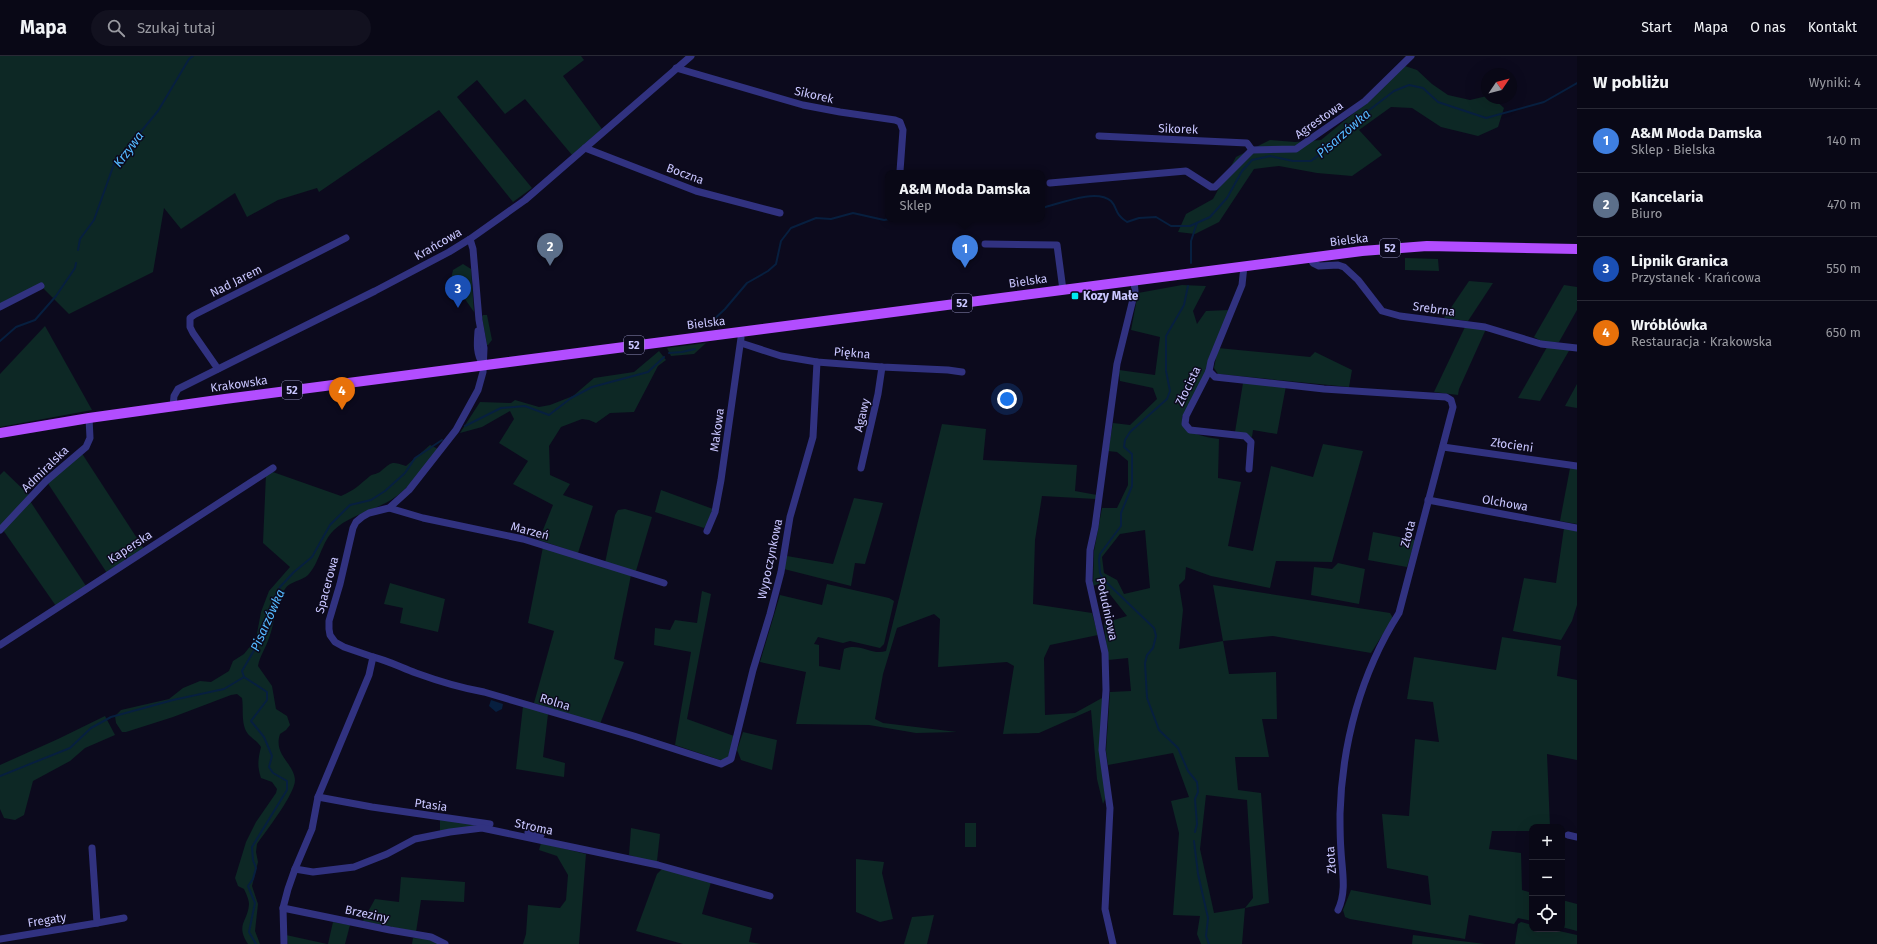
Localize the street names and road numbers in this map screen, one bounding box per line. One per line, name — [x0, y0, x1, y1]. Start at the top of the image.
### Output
street label: Sikorek — [793, 84, 836, 107]
street label: Agrestowa — [1292, 98, 1346, 142]
street label: Sikorek — [1158, 121, 1199, 137]
street label: Boczna — [664, 161, 706, 187]
street label: Krańcowa — [412, 225, 464, 263]
street label: Bielska — [1329, 231, 1369, 249]
road number: 52 — [1380, 239, 1400, 257]
street label: Nad Jarem — [208, 262, 264, 300]
street label: Bielska — [1008, 271, 1048, 291]
road number: 52 — [952, 294, 972, 312]
street label: Srebrna — [1412, 299, 1456, 319]
street label: Bielska — [686, 314, 726, 332]
road number: 52 — [624, 336, 644, 354]
street label: Piękna — [833, 344, 871, 362]
street label: Złocista — [1172, 364, 1204, 408]
street label: Krakowska — [210, 373, 268, 395]
road number: 52 — [282, 381, 302, 399]
street label: Agawy — [851, 397, 873, 433]
street label: Makowa — [707, 407, 727, 453]
street label: Złocieni — [1490, 435, 1534, 455]
street label: Admiralska — [19, 443, 71, 495]
street label: Olchowa — [1481, 492, 1529, 514]
street label: Wypoczynkowa — [755, 517, 785, 601]
street label: Marzeń — [509, 519, 551, 543]
street label: Złota — [1398, 519, 1418, 549]
street label: Kaperska — [105, 528, 155, 566]
street label: Spacerowa — [313, 555, 341, 615]
street label: Południowa — [1094, 576, 1120, 642]
street label: Rolna — [538, 691, 572, 713]
street label: Ptasia — [414, 796, 448, 814]
street label: Stroma — [513, 816, 555, 838]
street label: Złota — [1323, 846, 1339, 874]
street label: Brzeziny — [344, 902, 391, 926]
street label: Fregaty — [27, 910, 67, 930]

